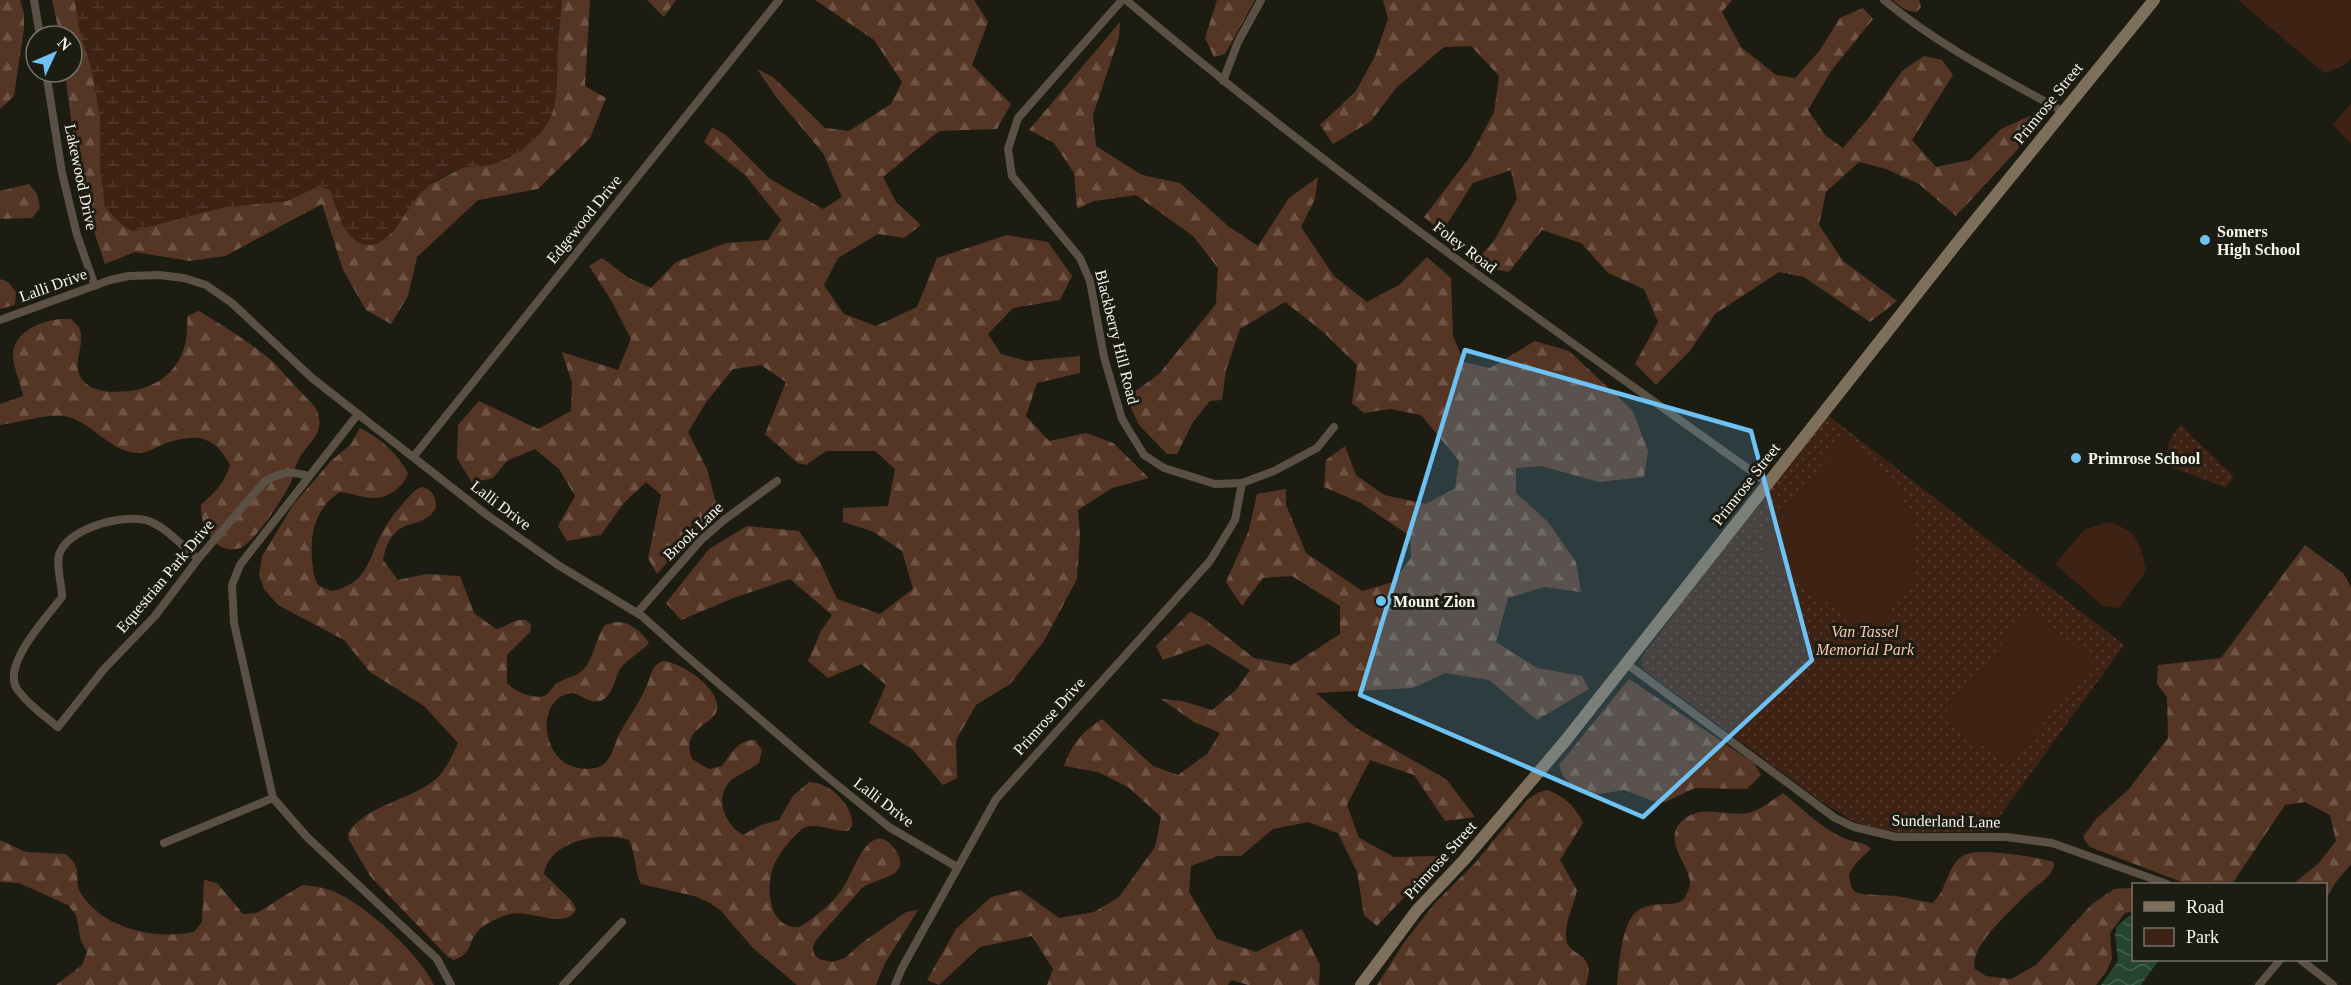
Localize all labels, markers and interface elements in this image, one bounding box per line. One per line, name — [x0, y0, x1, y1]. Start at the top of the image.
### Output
north arrow — [24, 24, 84, 84]
text: N — [54, 34, 75, 54]
street label: Primrose Street — [2010, 59, 2086, 147]
street label: Lakewood Drive — [61, 122, 101, 232]
street label: Edgewood Drive — [543, 171, 626, 267]
street label: Foley Road — [1430, 218, 1500, 277]
place label: Somers High School — [2217, 223, 2301, 259]
marker: Somers High School — [2198, 233, 2212, 247]
street label: Lalli Drive — [17, 265, 89, 305]
street label: Blackberry Hill Road — [1091, 268, 1142, 406]
street label: Primrose Street — [1709, 439, 1784, 528]
place label: Primrose School — [2088, 450, 2201, 467]
marker: Primrose School — [2069, 451, 2083, 465]
street label: Lalli Drive — [468, 477, 534, 533]
street label: Brook Lane — [660, 498, 726, 564]
street label: Equestrian Park Drive — [113, 516, 218, 637]
place label: Mount Zion — [1393, 593, 1475, 610]
marker: Mount Zion — [1374, 594, 1388, 608]
park label: Van Tassel Memorial Park — [1815, 623, 1915, 658]
street label: Primrose Drive — [1010, 674, 1088, 758]
street label: Lalli Drive — [851, 774, 917, 830]
street label: Sunderland Lane — [1891, 812, 2001, 830]
street label: Primrose Street — [1401, 817, 1480, 903]
legend — [2132, 883, 2327, 961]
text: Road — [2186, 897, 2224, 917]
text: Park — [2186, 927, 2219, 947]

